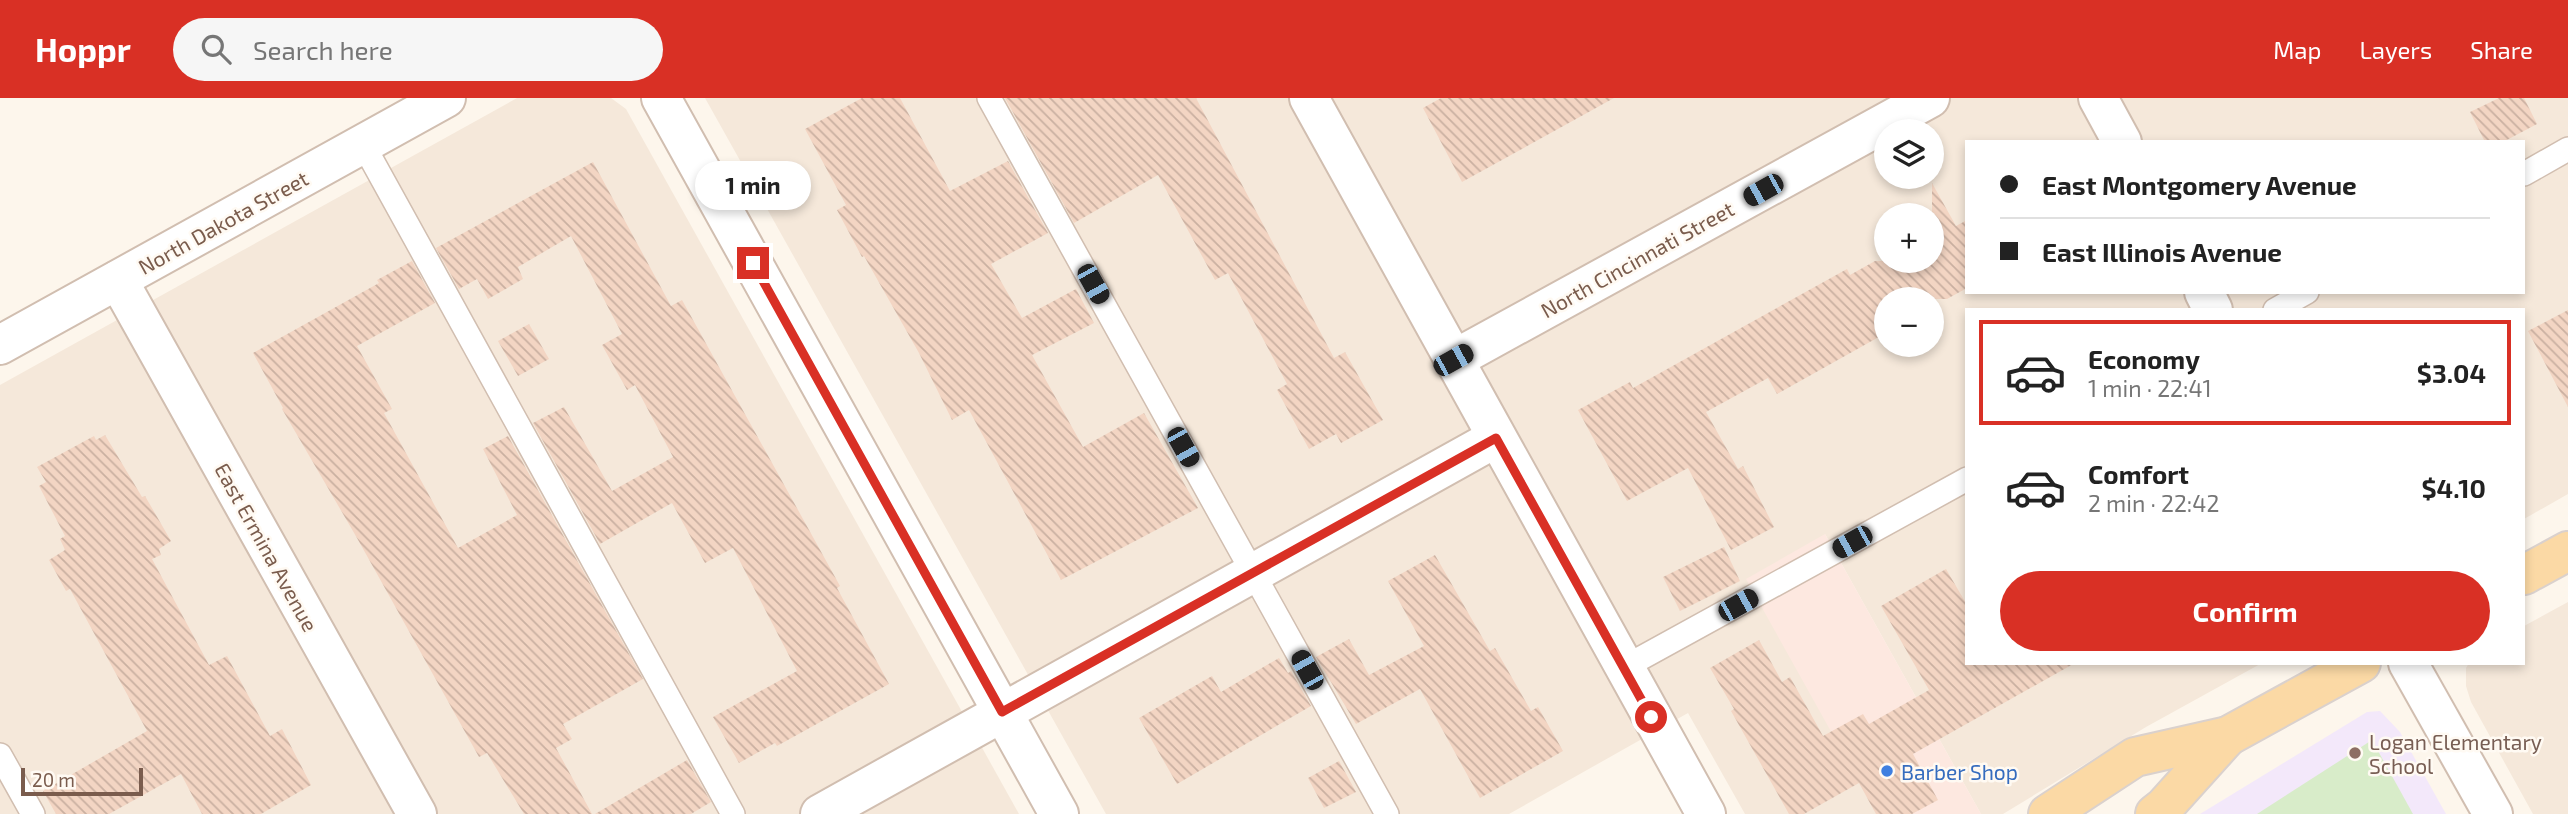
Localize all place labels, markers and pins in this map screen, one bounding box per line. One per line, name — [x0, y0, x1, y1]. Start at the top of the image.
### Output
place label: Logan Elementary School — [2369, 729, 2542, 778]
marker: Logan Elementary School — [2347, 745, 2363, 761]
place label: Barber Shop — [1901, 759, 2018, 784]
marker: Barber Shop — [1879, 763, 1895, 779]

